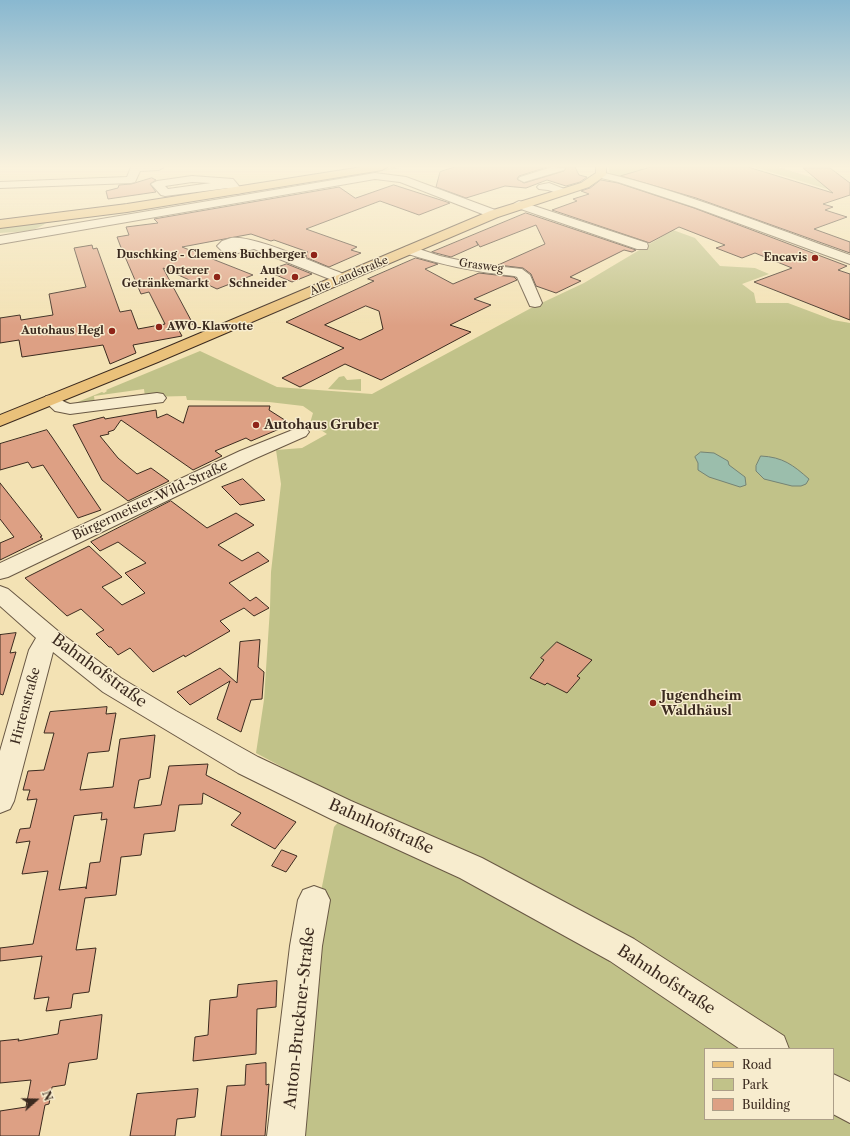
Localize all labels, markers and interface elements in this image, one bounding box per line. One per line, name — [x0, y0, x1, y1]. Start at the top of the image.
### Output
place label: Duschking - Clemens Buchberger — [116, 248, 306, 262]
marker: Duschking - Clemens Buchberger — [309, 250, 319, 260]
place label: Encavis — [764, 251, 807, 265]
marker: Encavis — [810, 253, 820, 263]
street label: Alte Landstraße — [308, 254, 390, 298]
street label: Grasweg — [458, 256, 504, 276]
place label: Orterer Getränkemarkt — [122, 264, 209, 290]
place label: Auto Schneider — [229, 264, 287, 290]
marker: Orterer Getränkemarkt — [212, 272, 222, 282]
marker: Auto Schneider — [290, 272, 300, 282]
place label: AWO-Klawotte — [167, 320, 253, 334]
marker: AWO-Klawotte — [154, 322, 164, 332]
place label: Autohaus Hegl — [21, 324, 104, 338]
marker: Autohaus Hegl — [107, 326, 117, 336]
place label: Autohaus Gruber — [264, 417, 379, 433]
marker: Autohaus Gruber — [251, 420, 261, 430]
street label: Bürgermeister-Wild-Straße — [70, 458, 230, 544]
street label: Bahnhofstraße — [48, 630, 150, 712]
street label: Hirtenstraße — [8, 666, 44, 746]
place label: Jugendheim Waldhäusl — [661, 688, 742, 719]
marker: Jugendheim Waldhäusl — [648, 698, 658, 708]
street label: Bahnhofstraße — [326, 795, 436, 859]
street label: Anton-Bruckner-Straße — [281, 926, 319, 1110]
street label: Bahnhofstraße — [613, 941, 719, 1019]
legend — [704, 1048, 834, 1120]
text: Road — [742, 1057, 772, 1072]
text: Park — [742, 1077, 768, 1092]
north arrow — [16, 1080, 56, 1120]
text: N — [39, 1089, 55, 1103]
text: Building — [742, 1097, 790, 1112]

